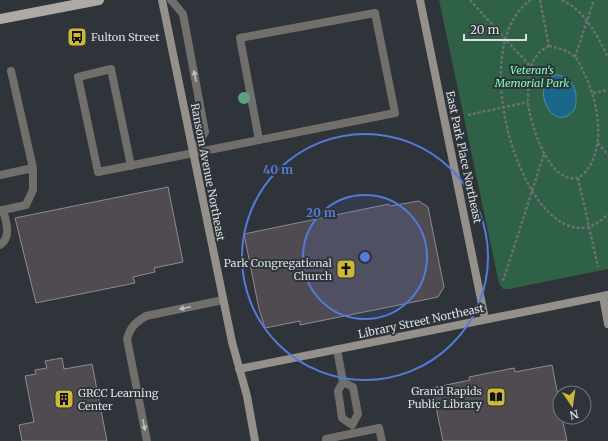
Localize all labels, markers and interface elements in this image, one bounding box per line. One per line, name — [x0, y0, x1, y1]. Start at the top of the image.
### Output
scale bar — [464, 16, 526, 42]
text: 20 m — [470, 22, 499, 37]
bus stop icon: Fulton Street — [66, 26, 88, 48]
place label: Fulton Street — [91, 30, 160, 44]
park label: Veteran's Memorial Park — [494, 63, 569, 90]
one-way arrow — [191, 70, 197, 82]
street label: East Park Place Northeast — [443, 89, 485, 225]
street label: Ransom Avenue Northeast — [188, 102, 228, 243]
text: 40 m — [263, 162, 293, 177]
text: 20 m — [306, 205, 336, 220]
centre of rings — [358, 250, 372, 264]
place label: Park Congregational Church — [224, 256, 333, 283]
church icon: Park Congregational Church — [335, 258, 357, 280]
street label: Library Street Northeast — [357, 301, 486, 341]
one-way arrow — [179, 306, 191, 312]
place label: Grand Rapids Public Library — [408, 384, 483, 411]
north arrow — [552, 385, 592, 425]
place label: GRCC Learning Center — [78, 386, 159, 413]
library icon: Grand Rapids Public Library — [485, 386, 507, 408]
building icon: GRCC Learning Center — [53, 388, 75, 410]
text: N — [568, 407, 580, 423]
one-way arrow — [141, 419, 147, 431]

